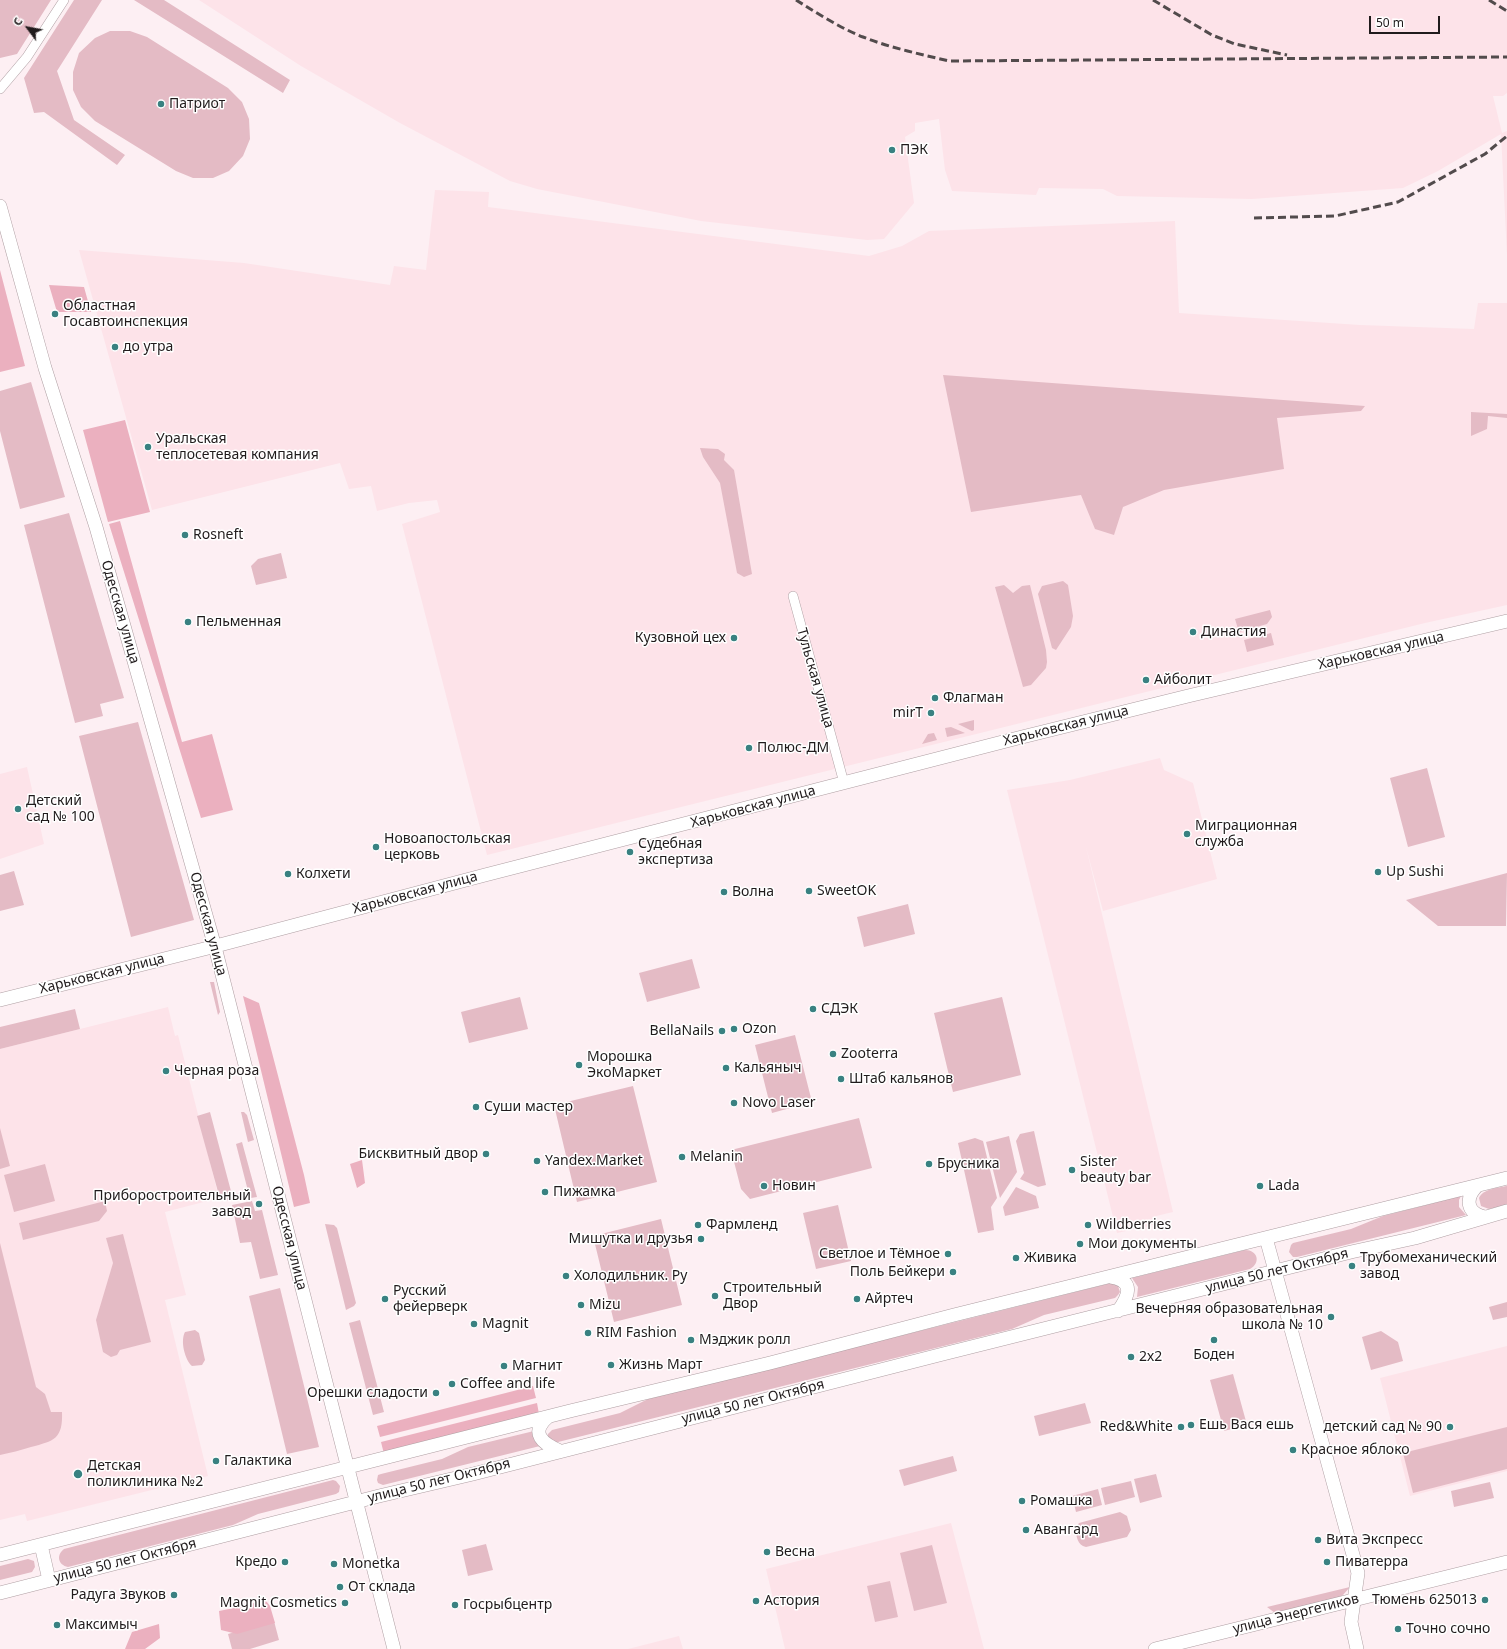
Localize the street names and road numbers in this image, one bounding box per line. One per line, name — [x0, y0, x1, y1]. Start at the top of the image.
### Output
street label: Одесская улица — [97, 558, 143, 666]
street label: Тульская улица — [793, 626, 837, 730]
street label: Харьковская улица — [1316, 628, 1446, 674]
street label: Харьковская улица — [1002, 702, 1130, 750]
street label: Харьковская улица — [689, 782, 817, 832]
street label: Харьковская улица — [351, 868, 479, 918]
street label: Одесская улица — [186, 870, 230, 978]
street label: Харьковская улица — [38, 950, 166, 998]
street label: Одесская улица — [268, 1184, 310, 1292]
street label: улица 50 лет Октября — [1204, 1245, 1350, 1297]
street label: улица 50 лет Октября — [680, 1376, 826, 1428]
street label: улица 50 лет Октября — [366, 1455, 512, 1507]
street label: улица 50 лет Октября — [52, 1535, 198, 1587]
street label: улица Энергетиков — [1231, 1590, 1361, 1638]

